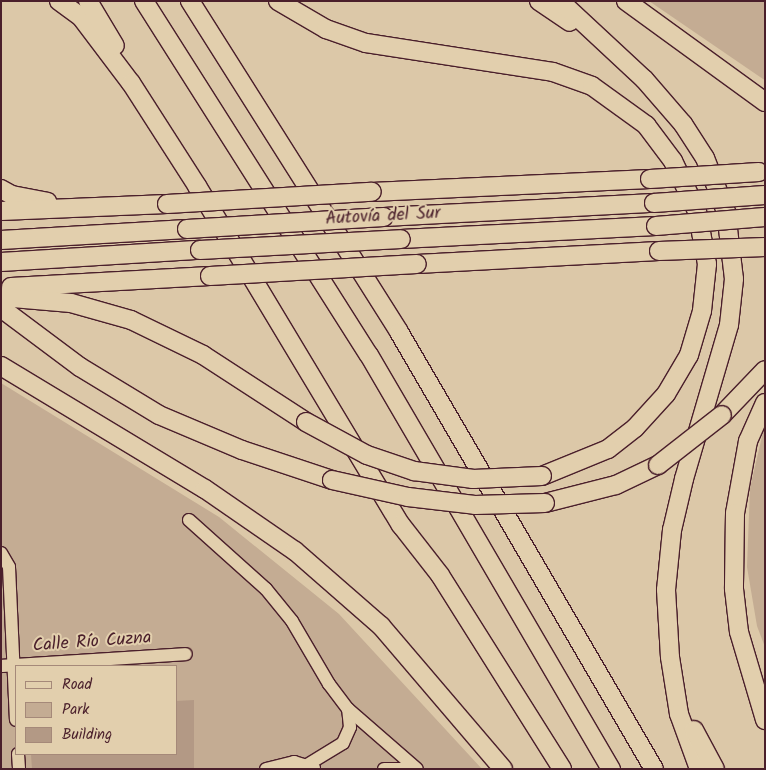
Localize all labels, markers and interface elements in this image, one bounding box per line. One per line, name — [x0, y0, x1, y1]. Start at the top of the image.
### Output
street label: Autovía del Sur — [325, 203, 441, 231]
street label: Calle Río Cuzna — [32, 628, 152, 658]
legend — [15, 665, 178, 755]
text: Road — [62, 673, 92, 697]
text: Park — [62, 698, 89, 722]
text: Building — [62, 723, 112, 747]

